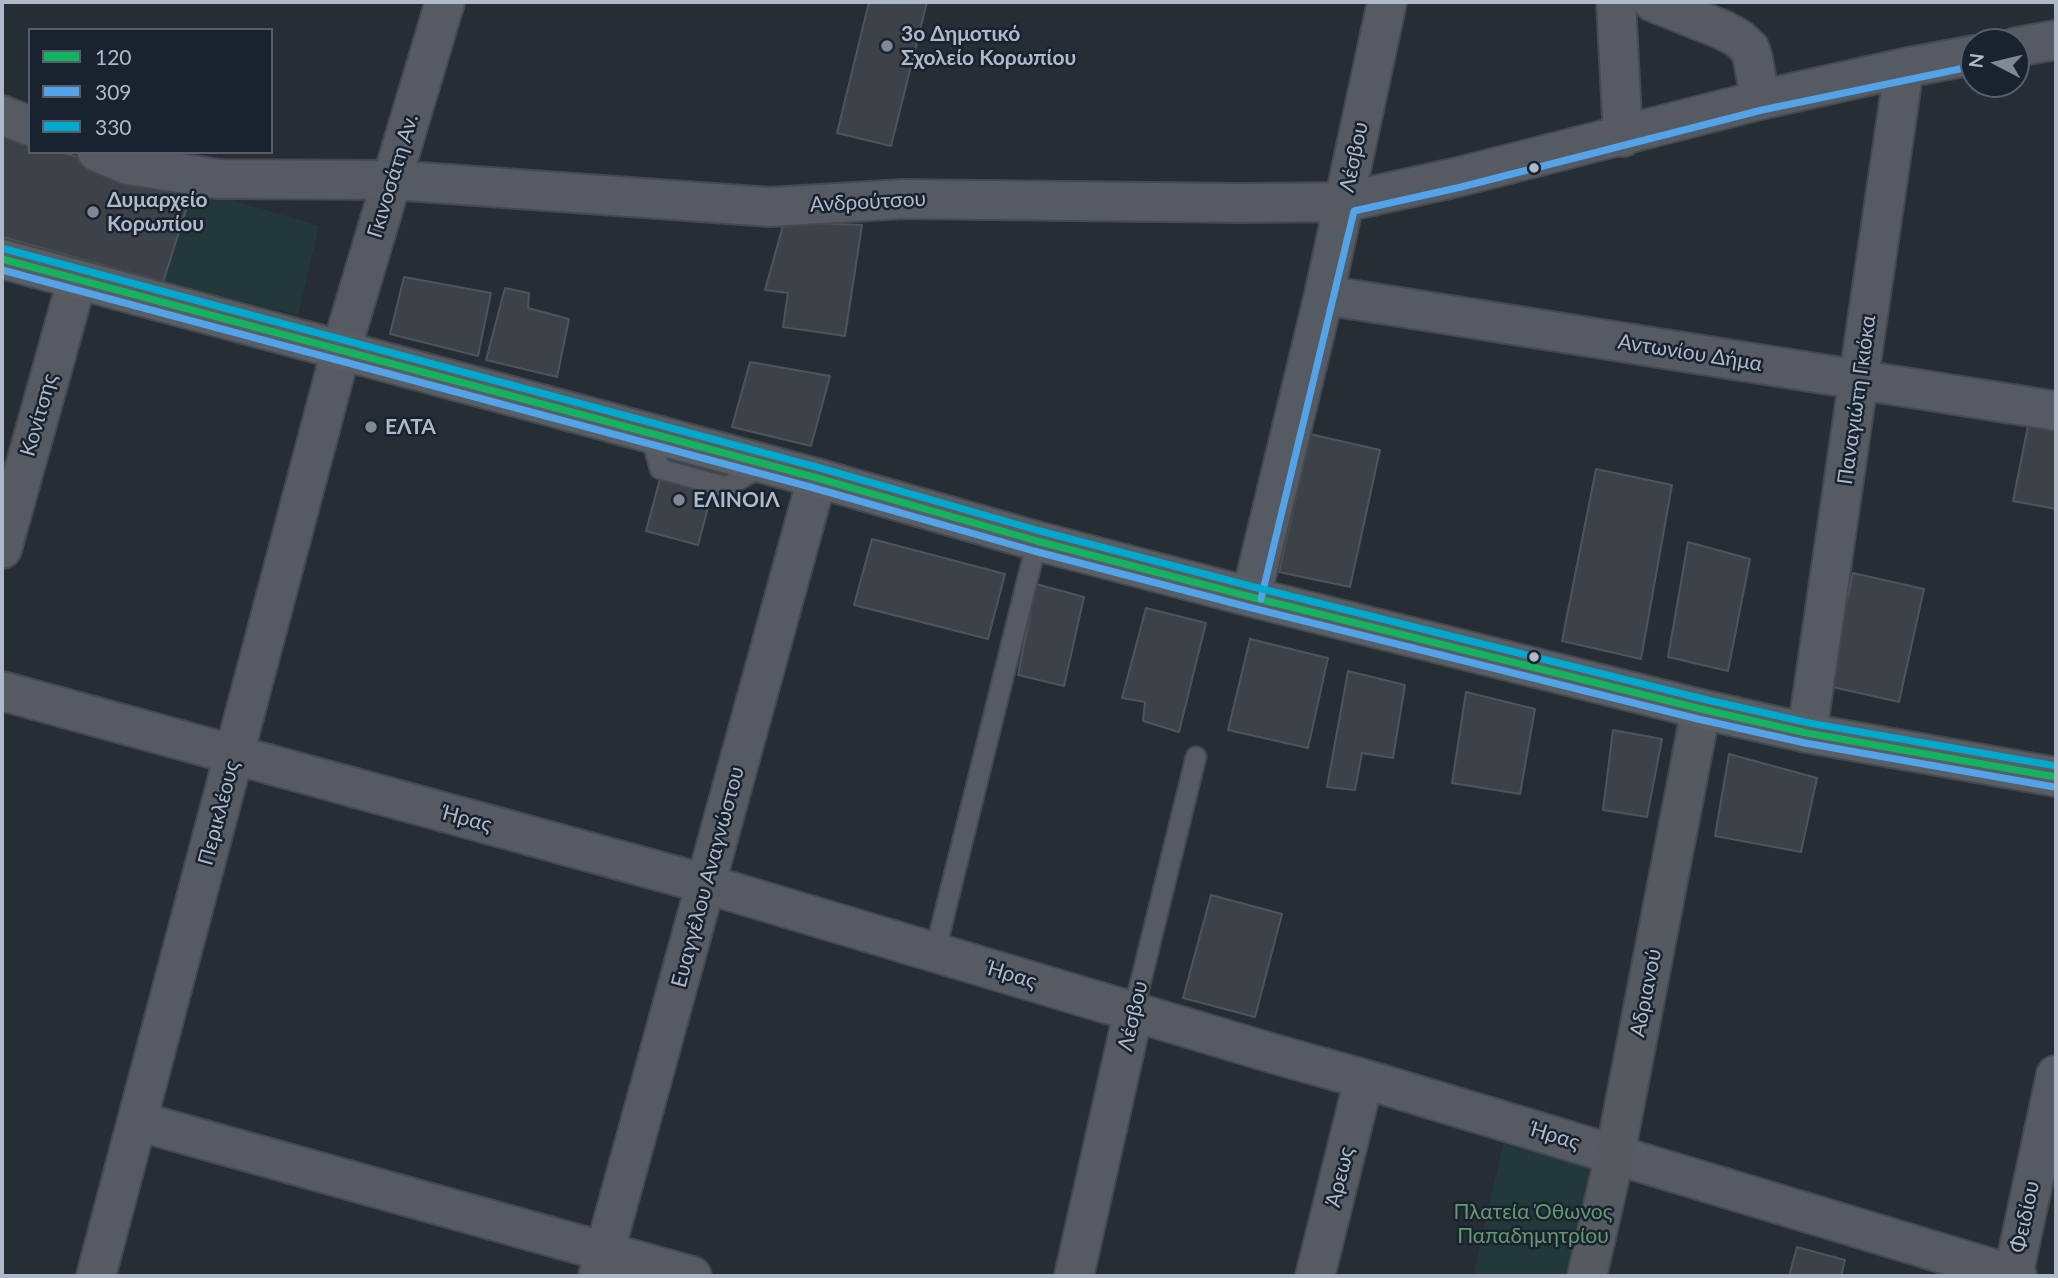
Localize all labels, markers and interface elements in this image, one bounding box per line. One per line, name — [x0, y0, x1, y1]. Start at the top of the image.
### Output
place label: 3ο Δημοτικό Σχολείο Κορωπίου — [901, 21, 1076, 71]
legend — [28, 28, 273, 154]
north arrow — [1960, 28, 2030, 98]
marker: 3ο Δημοτικό Σχολείο Κορωπίου — [879, 38, 895, 54]
text: 120 — [95, 44, 132, 69]
text: N — [1963, 52, 1988, 69]
text: 309 — [95, 79, 132, 104]
street label: Γκινοσάτη Αν. — [362, 111, 424, 241]
text: 330 — [95, 114, 132, 139]
street label: Λέσβου — [1334, 120, 1374, 194]
unlabelled marker — [1527, 161, 1541, 175]
street label: Ανδρούτσου — [809, 186, 927, 218]
place label: Δυμαρχείο Κορωπίου — [107, 187, 208, 237]
marker: Δυμαρχείο Κορωπίου — [85, 204, 101, 220]
street label: Παναγιώτη Γκιόκα — [1833, 314, 1881, 486]
street label: Αντωνίου Δήμα — [1616, 329, 1764, 377]
street label: Κονίτσης — [15, 371, 63, 459]
place label: ΕΛΤΑ — [385, 414, 436, 440]
marker: ΕΛΤΑ — [363, 419, 379, 435]
place label: ΕΛΙΝΟΙΛ — [693, 487, 780, 513]
marker: ΕΛΙΝΟΙΛ — [671, 492, 687, 508]
unlabelled marker — [1527, 650, 1541, 664]
street label: Περικλέους — [193, 758, 245, 868]
street label: Ευαγγέλου Αναγνώστου — [666, 764, 750, 990]
street label: Ήρας — [440, 800, 494, 838]
street label: Αδριανού — [1625, 947, 1667, 1039]
street label: Ήρας — [984, 956, 1040, 994]
street label: Λέσβου — [1113, 979, 1153, 1053]
street label: Ήρας — [1527, 1117, 1583, 1155]
street label: Άρεως — [1320, 1144, 1360, 1210]
street label: Φειδίου — [2005, 1179, 2045, 1255]
park label: Πλατεία Όθωνος Παπαδημητρίου — [1454, 1199, 1612, 1249]

